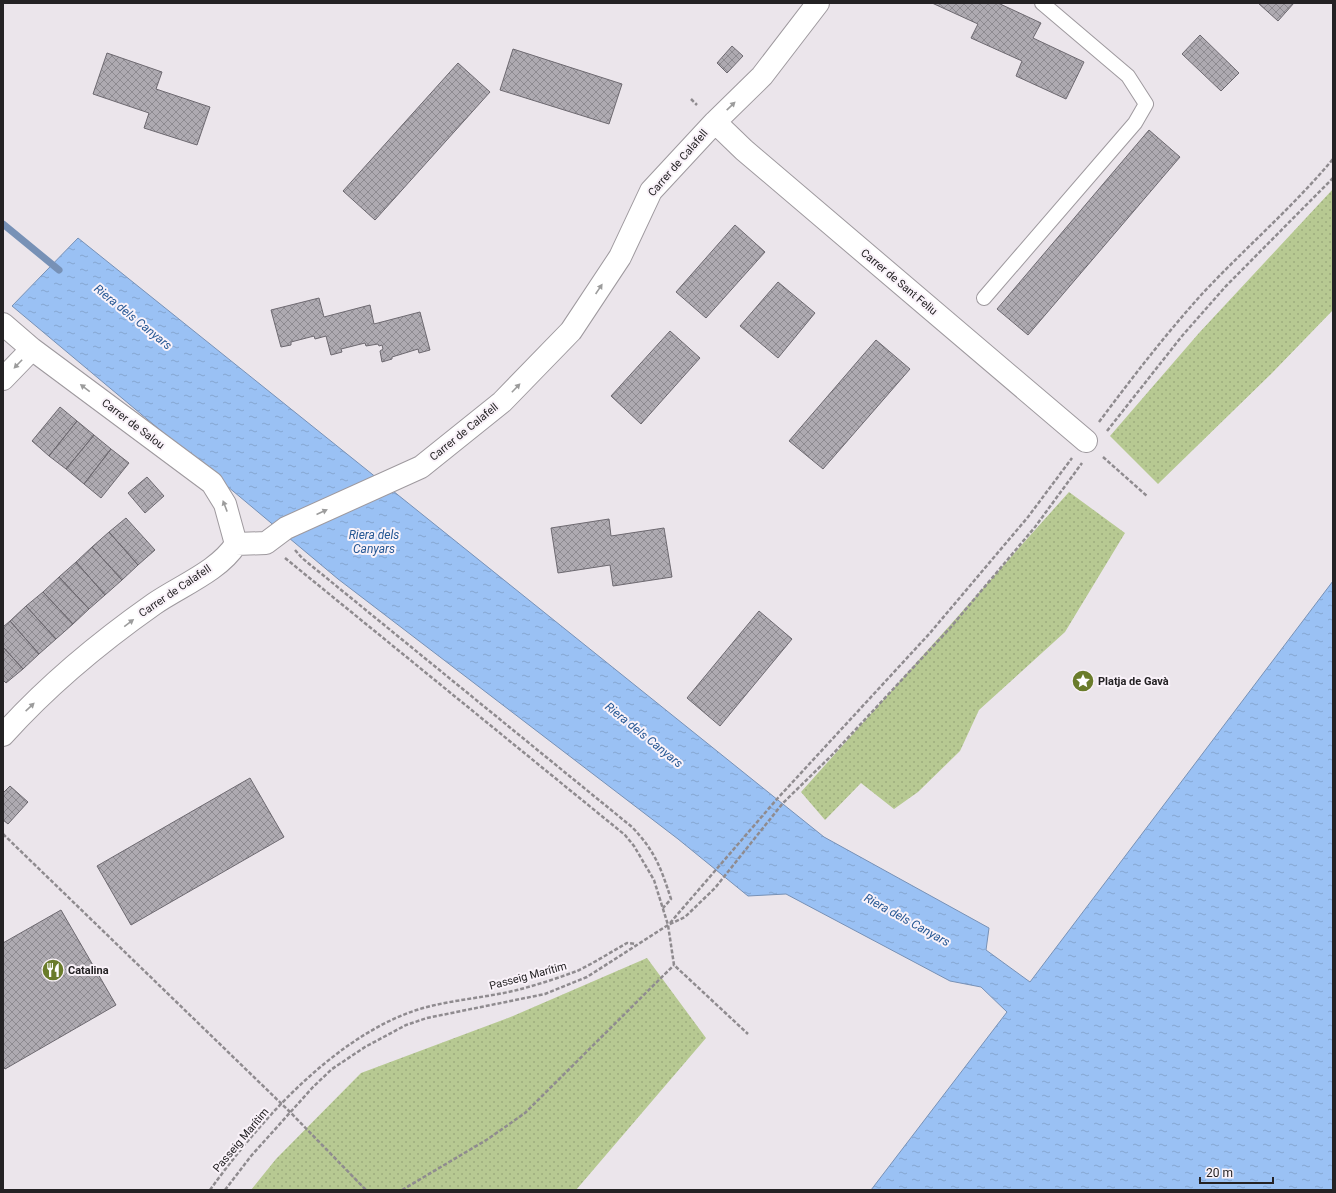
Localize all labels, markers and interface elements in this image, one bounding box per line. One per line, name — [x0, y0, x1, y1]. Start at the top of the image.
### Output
one-way arrow — [726, 101, 736, 111]
street label: Carrer de Calafell — [645, 127, 711, 199]
street label: Carrer de Sant Feliu — [858, 246, 940, 318]
water label: Riera dels Canyars — [91, 281, 175, 353]
one-way arrow — [595, 284, 603, 294]
one-way arrow — [13, 359, 22, 369]
one-way arrow — [511, 383, 521, 393]
one-way arrow — [79, 384, 90, 392]
street label: Carrer de Salou — [99, 396, 167, 452]
street label: Carrer de Calafell — [427, 400, 501, 464]
one-way arrow — [222, 500, 228, 512]
one-way arrow — [316, 509, 327, 515]
water label: Riera dels Canyars — [349, 528, 399, 556]
street label: Carrer de Calafell — [136, 562, 214, 620]
one-way arrow — [124, 619, 135, 627]
place icon: Platja de Gavà — [1070, 668, 1096, 694]
place label: Platja de Gavà — [1098, 675, 1169, 688]
water label: Riera dels Canyars — [602, 699, 686, 771]
one-way arrow — [25, 702, 35, 712]
water label: Riera dels Canyars — [862, 891, 952, 949]
restaurant icon: Catalina — [40, 957, 66, 983]
street label: Passeig Marítim — [488, 959, 568, 993]
place label: Catalina — [68, 964, 109, 977]
street label: Passeig Marítim — [210, 1105, 272, 1175]
scale bar — [1200, 1159, 1273, 1185]
text: 20 m — [1206, 1166, 1233, 1180]

